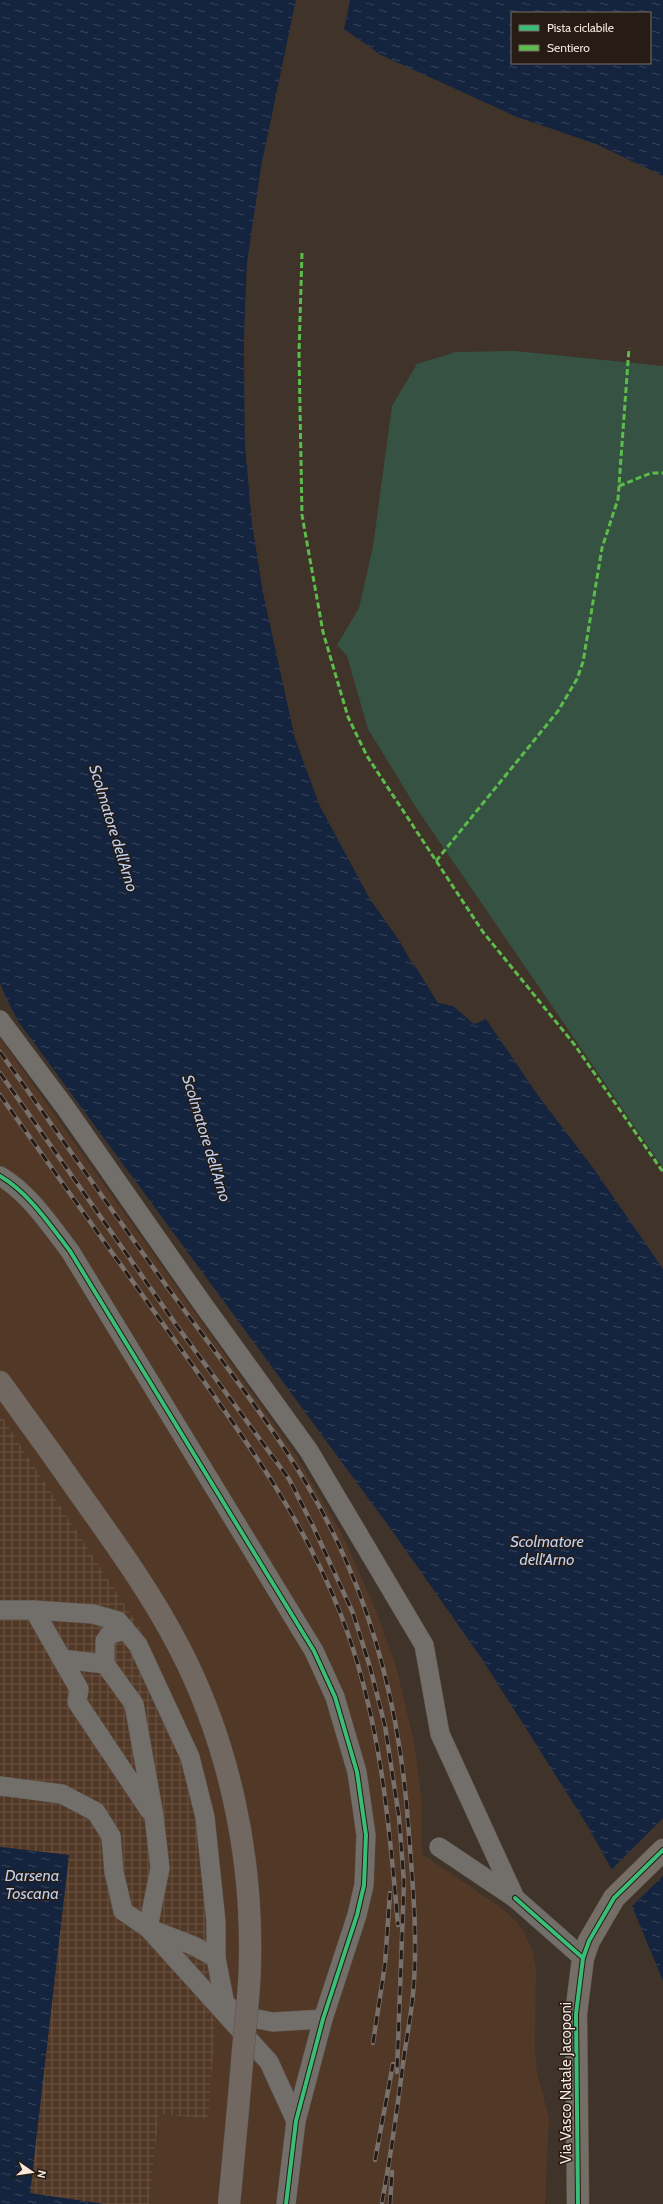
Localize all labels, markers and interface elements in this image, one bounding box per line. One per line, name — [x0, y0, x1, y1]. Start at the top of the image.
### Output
legend — [511, 12, 651, 64]
text: Pista ciclabile — [547, 20, 614, 35]
text: Sentiero — [547, 40, 590, 55]
water label: Scolmatore dell'Arno — [85, 762, 142, 894]
water label: Scolmatore dell'Arno — [178, 1072, 235, 1204]
water label: Scolmatore dell'Arno — [510, 1532, 584, 1569]
water label: Darsena Toscana — [5, 1866, 59, 1903]
street label: Via Vasco Natale Jacoponi — [557, 2002, 575, 2164]
north arrow — [12, 2152, 52, 2192]
text: N — [34, 2169, 49, 2180]

